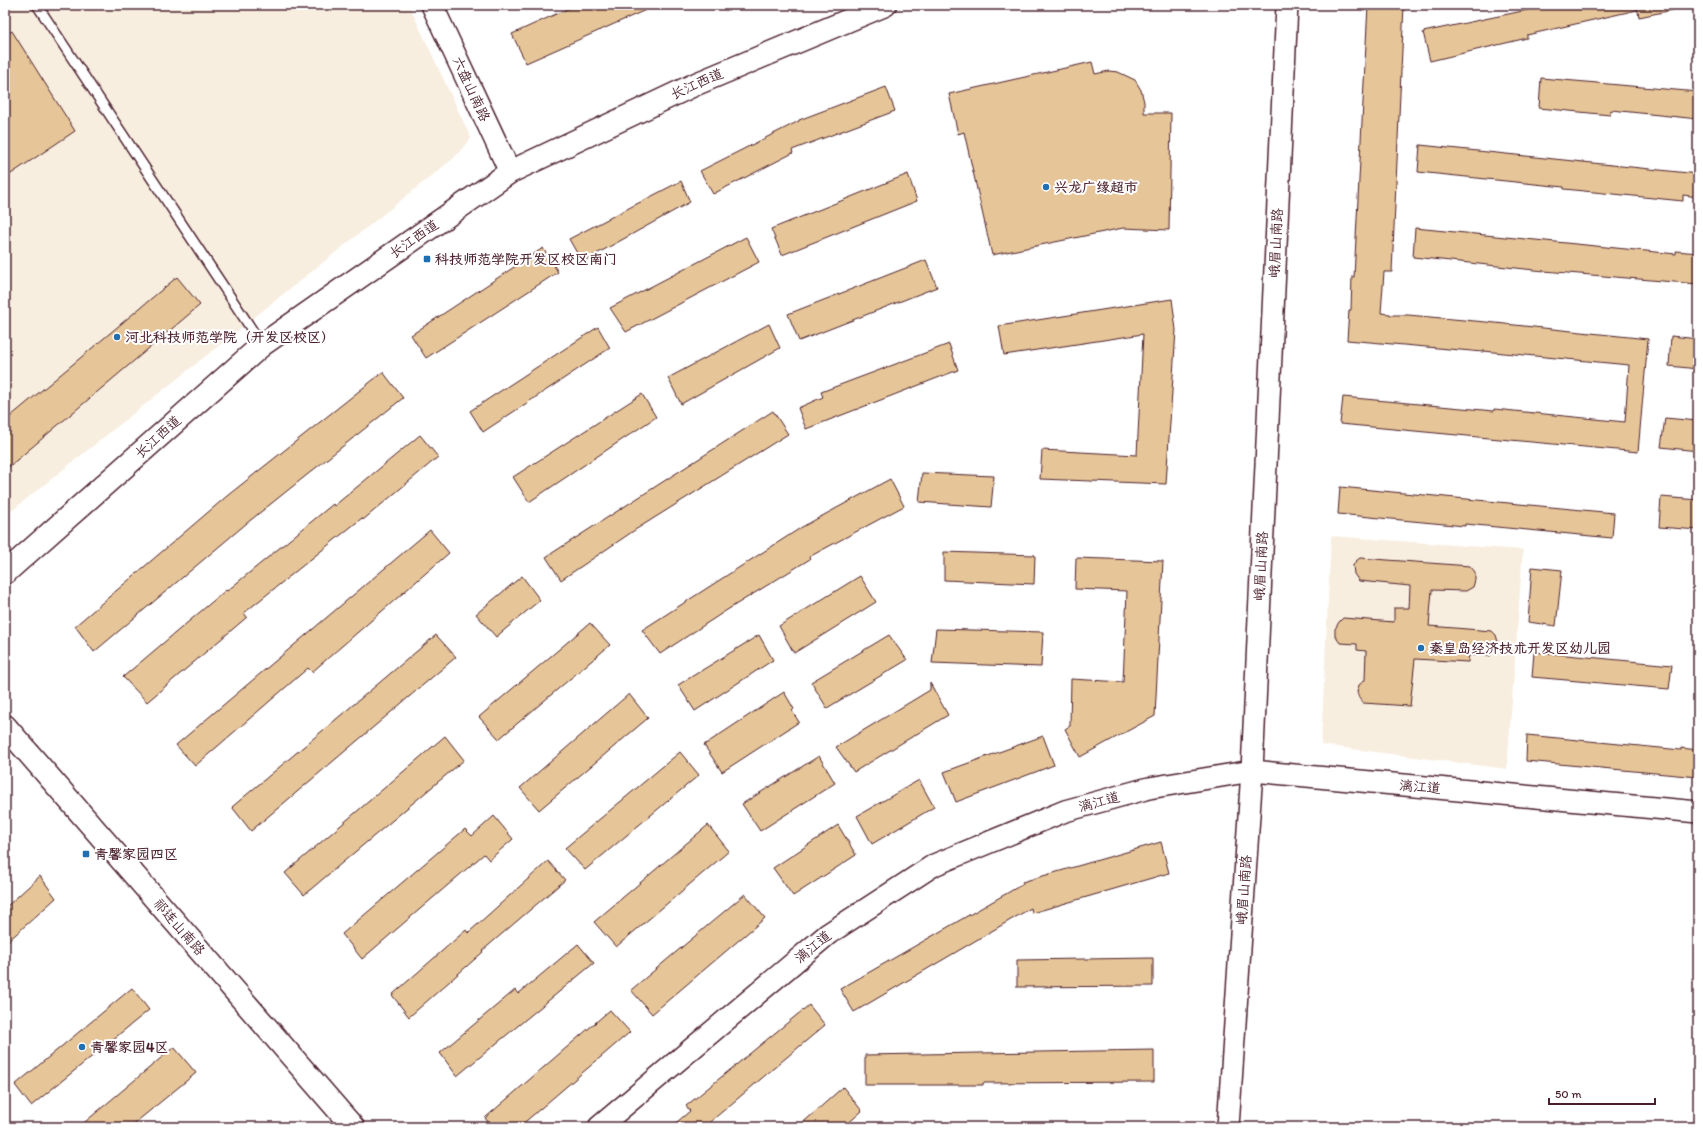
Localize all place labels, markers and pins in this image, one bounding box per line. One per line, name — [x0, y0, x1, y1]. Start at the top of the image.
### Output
place label: 兴龙广缘超市 — [1054, 179, 1138, 196]
marker: 兴龙广缘超市 — [1041, 182, 1051, 192]
place label: 科技师范学院开发区校区南门 — [435, 251, 617, 268]
marker: 科技师范学院开发区校区南门 — [422, 254, 432, 264]
place label: 河北科技师范学院（开发区校区） — [125, 329, 335, 346]
marker: 河北科技师范学院（开发区校区） — [112, 332, 122, 342]
place label: 秦皇岛经济技术开发区幼儿园 — [1429, 640, 1611, 657]
marker: 秦皇岛经济技术开发区幼儿园 — [1416, 643, 1426, 653]
place label: 青馨家园四区 — [94, 846, 178, 863]
marker: 青馨家园四区 — [81, 849, 91, 859]
place label: 青馨家园4区 — [90, 1039, 168, 1056]
marker: 青馨家园4区 — [77, 1042, 87, 1052]

